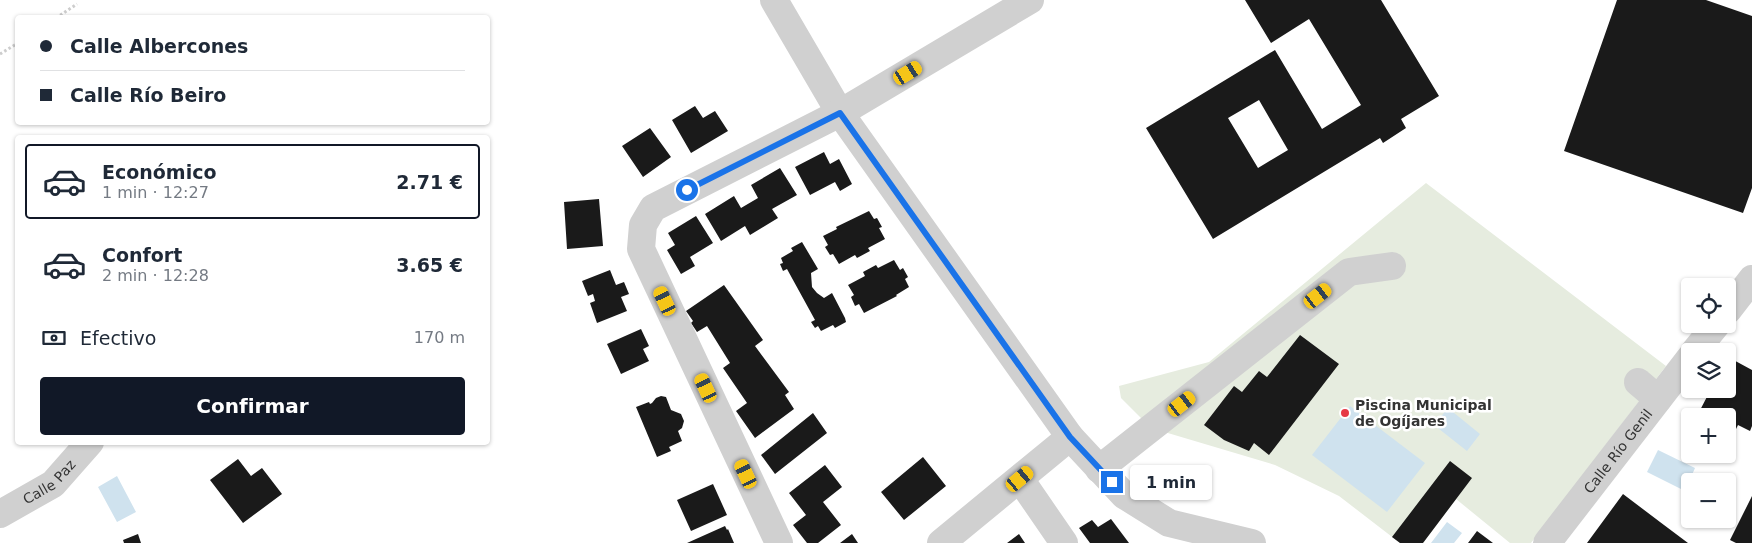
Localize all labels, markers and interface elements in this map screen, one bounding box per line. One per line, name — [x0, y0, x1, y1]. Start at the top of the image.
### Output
text: Calle Albercones — [70, 35, 248, 57]
car — [891, 59, 924, 87]
text: Calle Río Beiro — [70, 84, 226, 106]
icon: car — [42, 159, 87, 204]
text: Económico — [102, 161, 217, 183]
text: 2.71 € — [396, 171, 463, 193]
route start — [676, 179, 698, 201]
text: 1 min · 12:27 — [102, 183, 209, 202]
icon: car — [42, 242, 87, 287]
text: Confort — [102, 244, 182, 266]
text: 3.65 € — [396, 254, 463, 276]
text: 2 min · 12:28 — [102, 266, 209, 285]
map controls — [1681, 278, 1736, 528]
button: locate — [1681, 278, 1736, 333]
car — [1301, 281, 1334, 311]
car — [651, 284, 678, 318]
icon: cash — [40, 324, 68, 352]
text: Efectivo — [80, 327, 156, 349]
text: 170 m — [414, 328, 465, 347]
button: layers — [1681, 343, 1736, 398]
car — [692, 371, 719, 405]
button: Confirmar — [40, 377, 465, 435]
car — [1165, 389, 1198, 419]
place label: Piscina Municipal de Ogíjares — [1355, 397, 1492, 429]
street label: Calle Río Genil — [1580, 406, 1655, 496]
marker: Piscina Municipal de Ogíjares — [1339, 407, 1351, 419]
button: + — [1681, 408, 1736, 463]
street label: Calle Paz — [20, 456, 79, 507]
car — [732, 457, 759, 491]
car — [1003, 464, 1036, 494]
callout: 1 min — [1130, 464, 1212, 500]
route end — [1101, 471, 1123, 493]
text: 1 min — [1146, 473, 1196, 492]
button: − — [1681, 473, 1736, 528]

